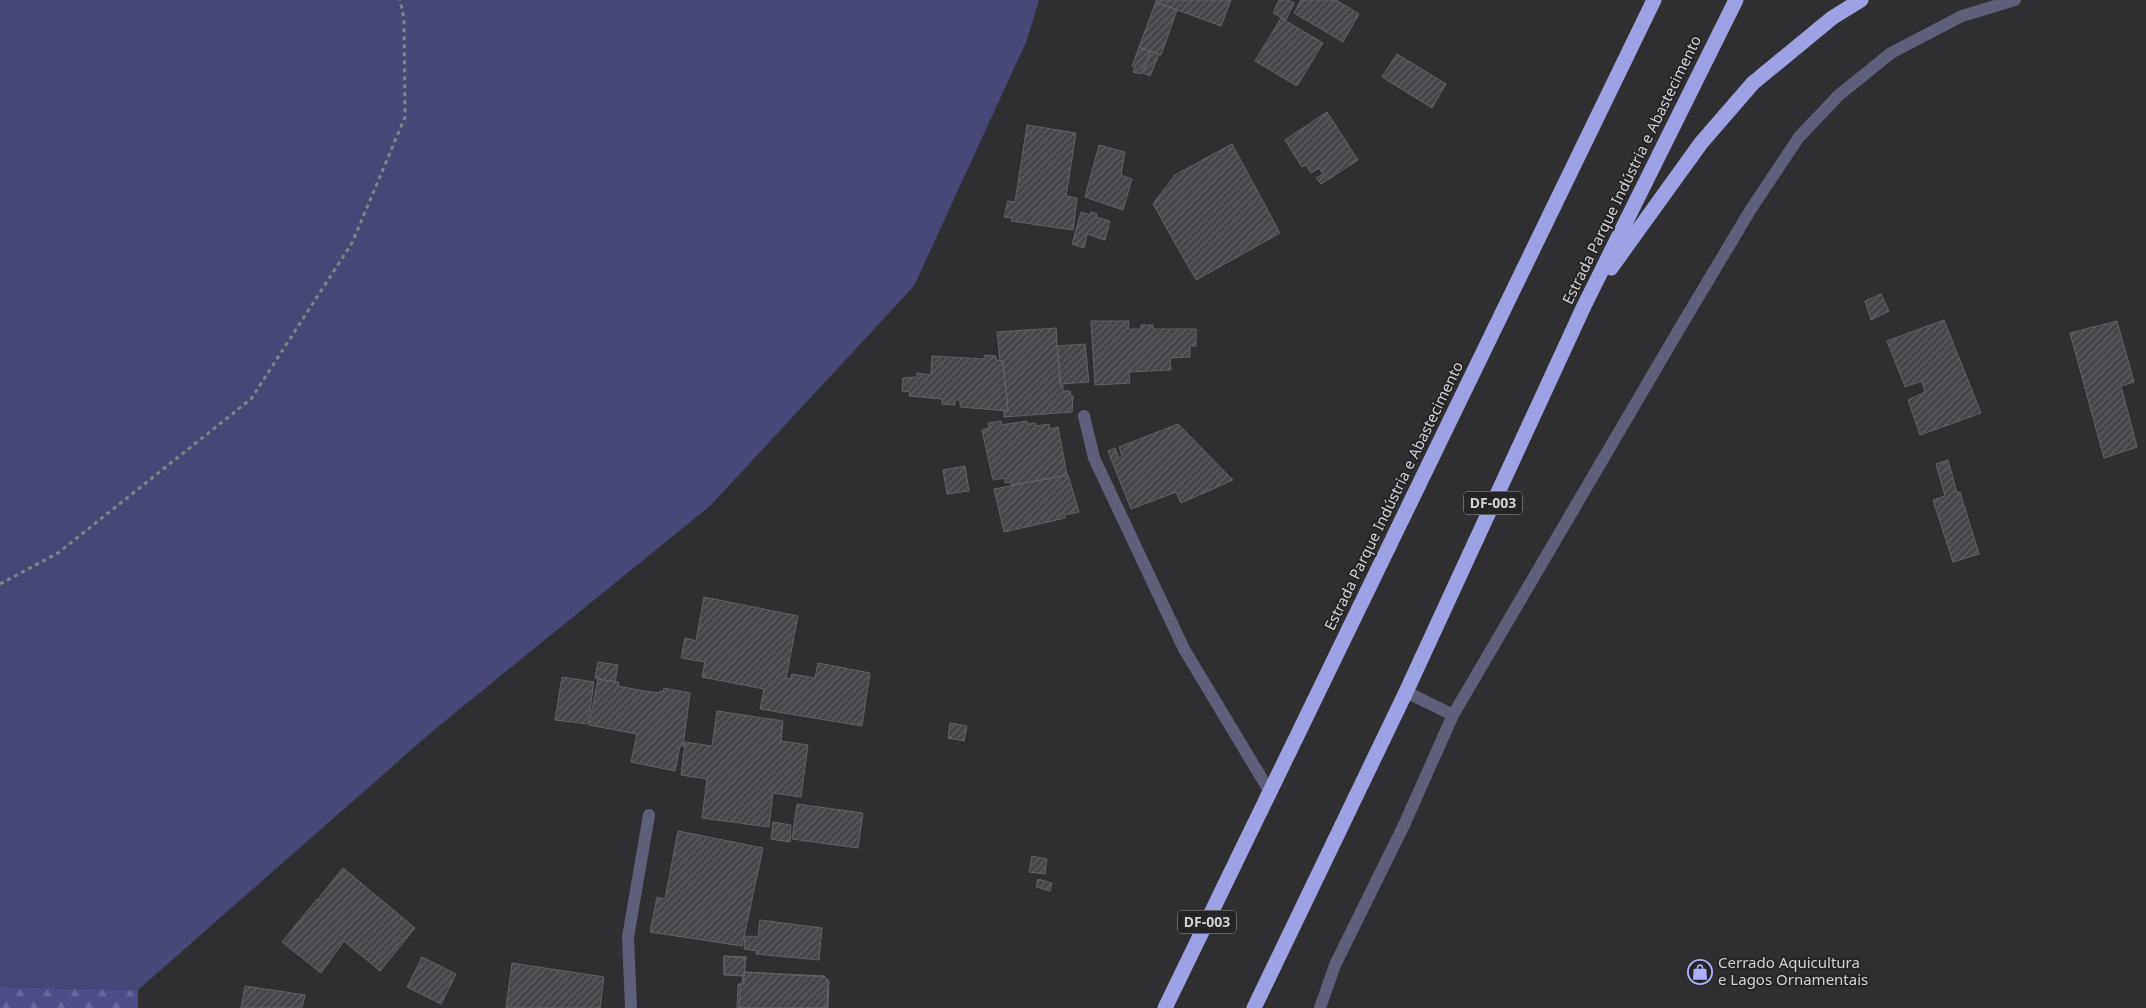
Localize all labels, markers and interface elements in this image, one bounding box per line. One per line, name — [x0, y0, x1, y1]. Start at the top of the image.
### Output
street label: Estrada Parque Indústria e Abastecimento — [1557, 32, 1705, 307]
street label: Estrada Parque Indústria e Abastecimento — [1319, 358, 1467, 633]
road number: DF-003 — [1464, 492, 1522, 514]
road number: DF-003 — [1178, 910, 1236, 934]
place label: Cerrado Aquicultura e Lagos Ornamentais — [1718, 952, 1868, 989]
shop icon: Cerrado Aquicultura e Lagos Ornamentais — [1687, 959, 1713, 985]

